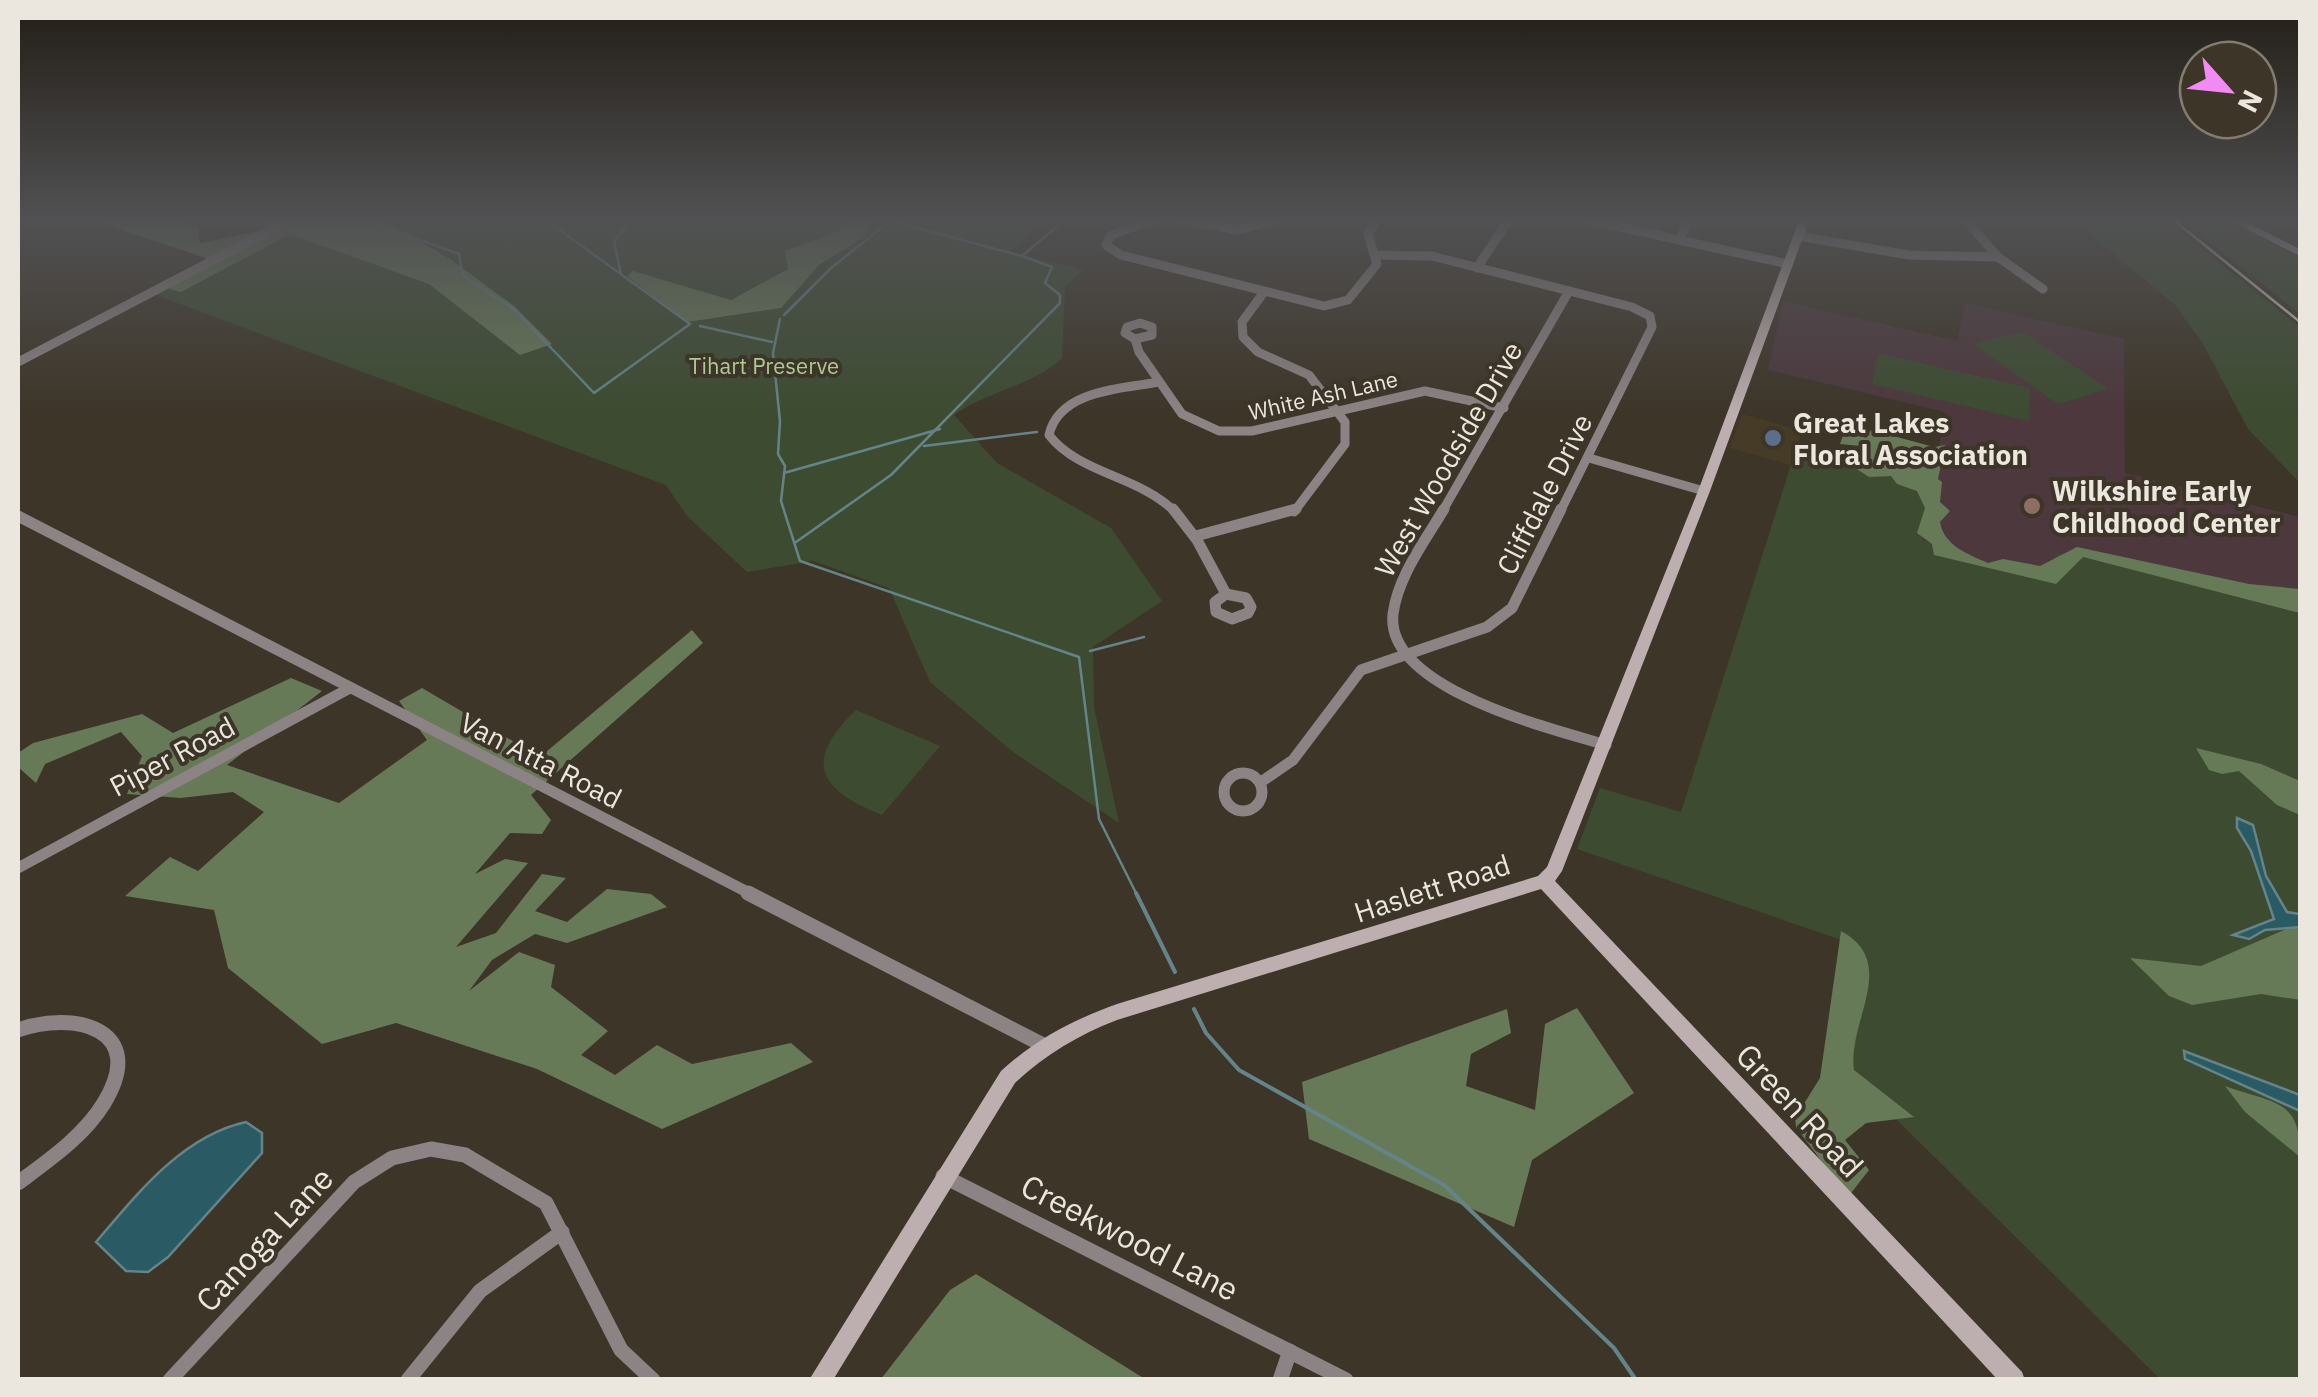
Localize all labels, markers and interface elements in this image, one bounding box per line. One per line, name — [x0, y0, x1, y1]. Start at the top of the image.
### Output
north arrow — [2178, 40, 2278, 140]
text: N — [2230, 84, 2272, 119]
street label: West Woodside Drive — [1366, 335, 1530, 583]
park label: Tihart Preserve — [689, 351, 839, 380]
street label: White Ash Lane — [1246, 364, 1400, 426]
place label: Great Lakes Floral Association — [1793, 404, 2028, 473]
street label: Cliffdale Drive — [1488, 407, 1600, 581]
marker: Great Lakes Floral Association — [1762, 427, 1784, 449]
place label: Wilkshire Early Childhood Center — [2052, 472, 2281, 541]
marker: Wilkshire Early Childhood Center — [2021, 495, 2043, 517]
street label: Van Atta Road — [454, 703, 628, 817]
street label: Piper Road — [103, 708, 241, 804]
street label: Haslett Road — [1349, 845, 1515, 931]
street label: Green Road — [1727, 1034, 1873, 1186]
street label: Canoga Lane — [186, 1158, 342, 1320]
street label: Creekwood Lane — [1014, 1164, 1246, 1310]

